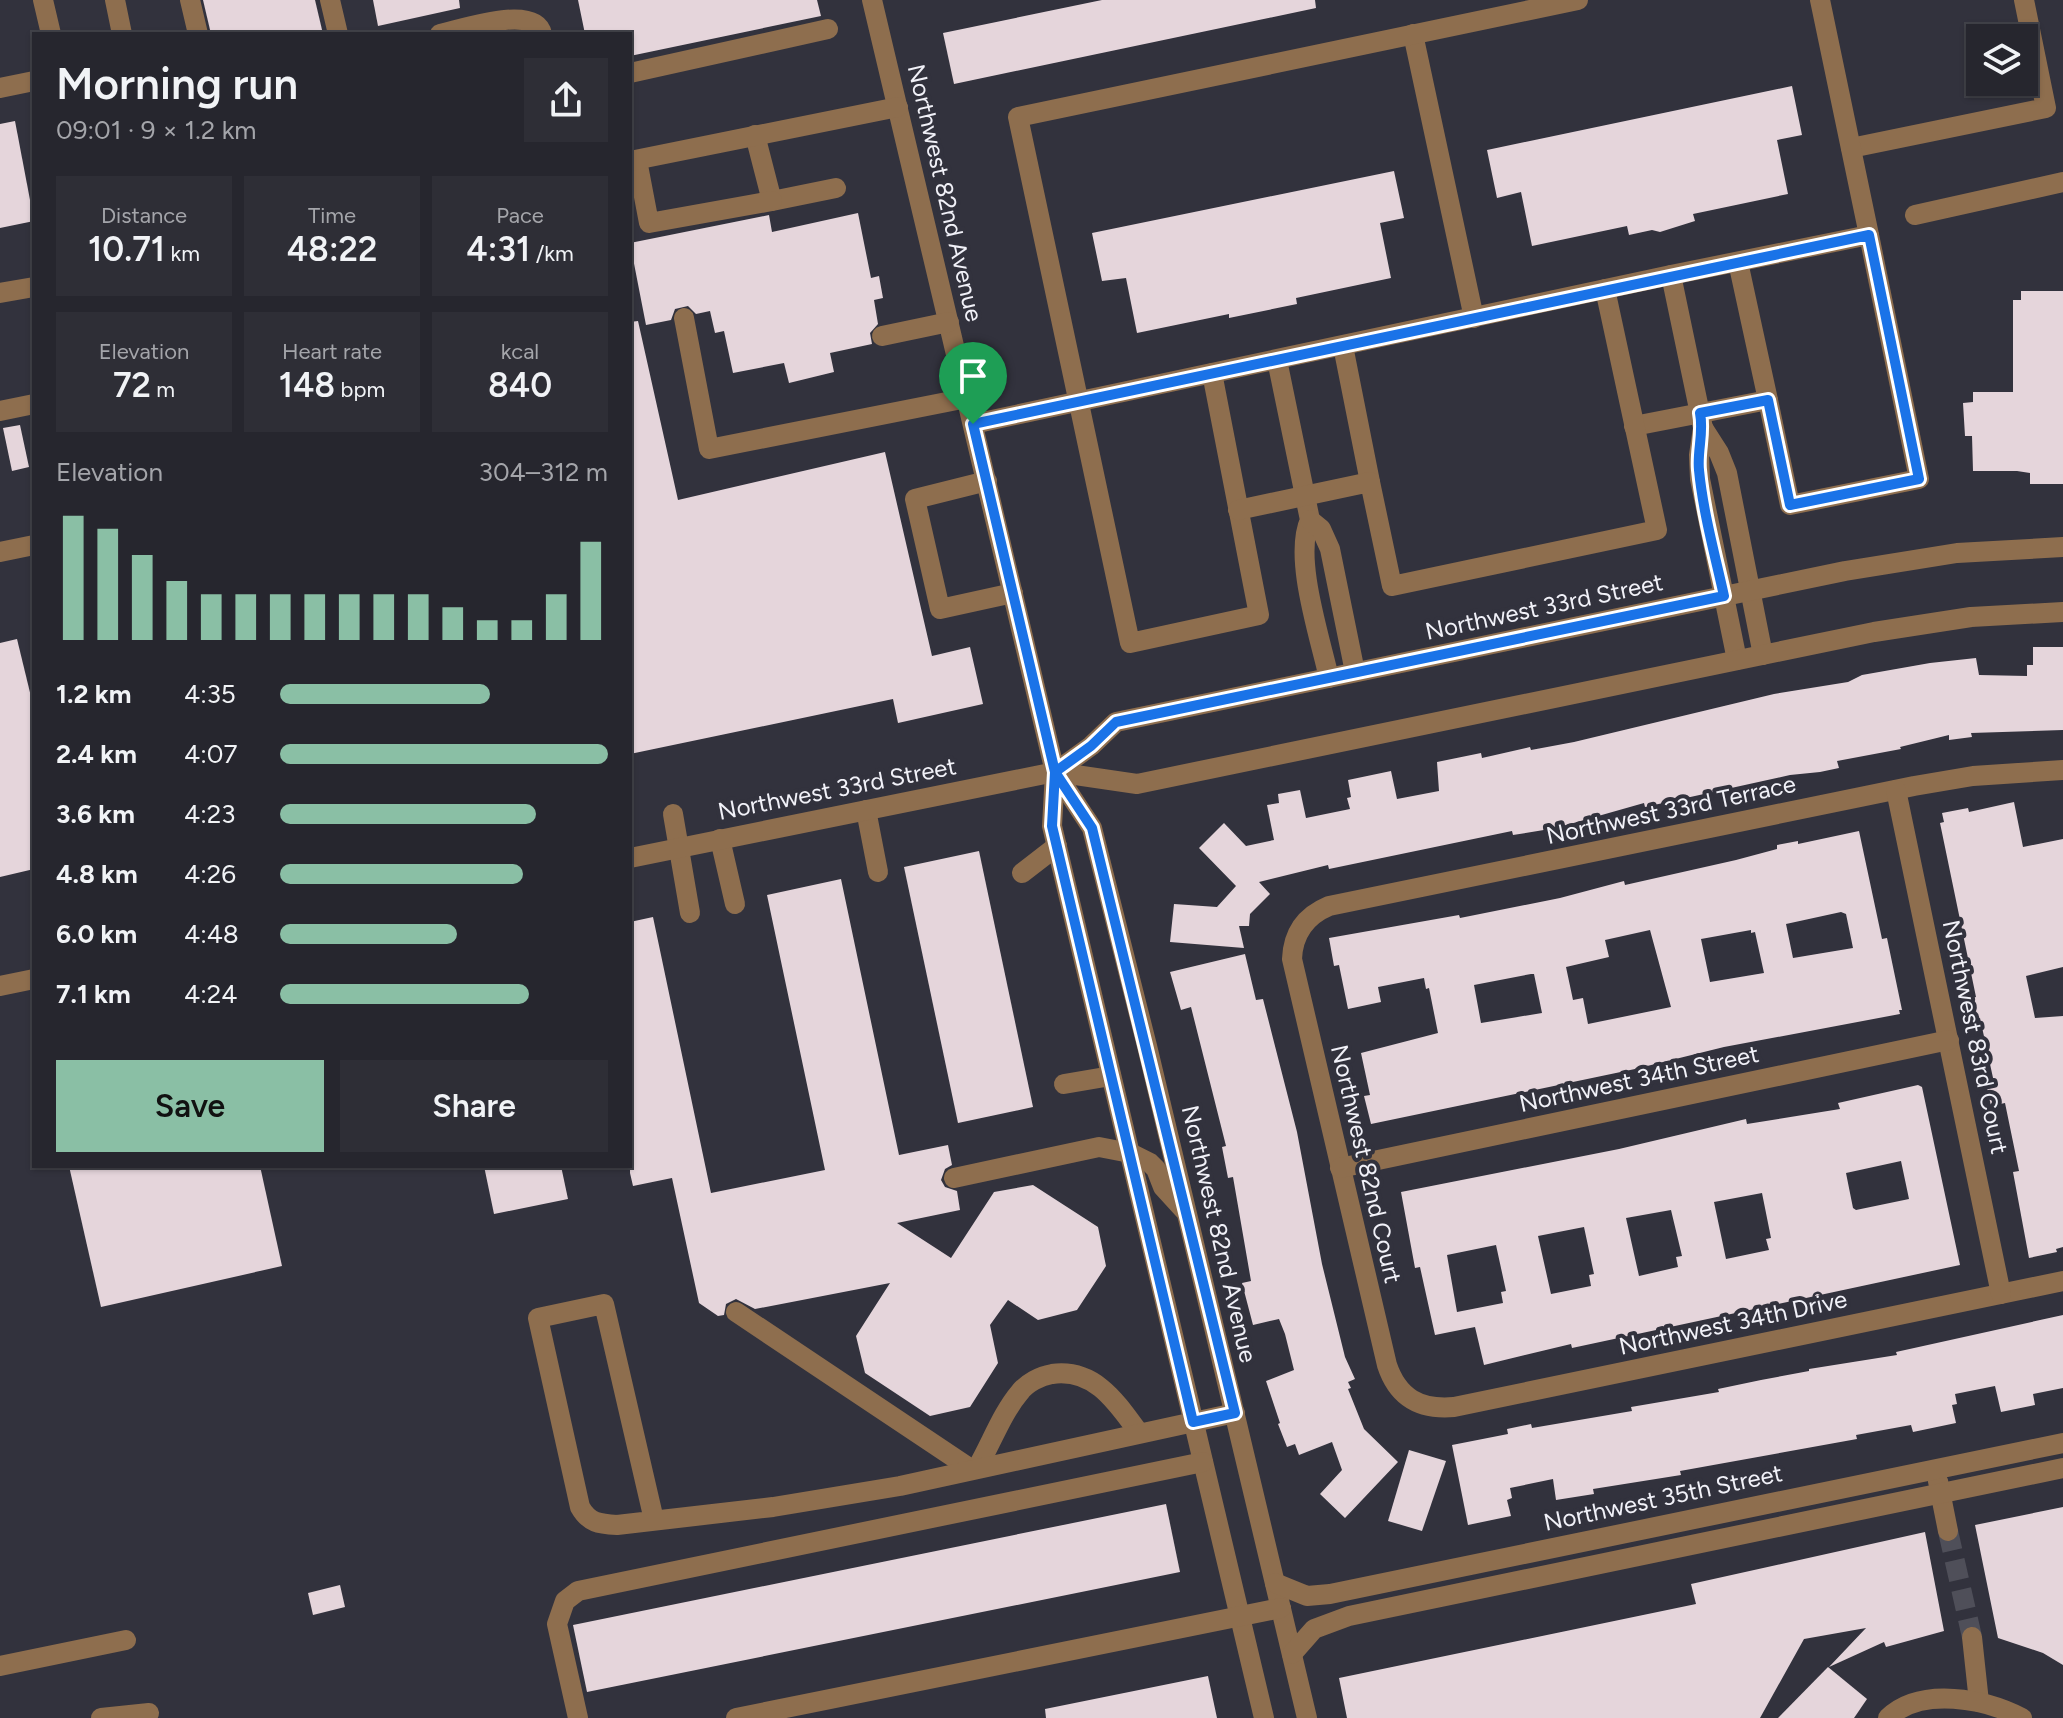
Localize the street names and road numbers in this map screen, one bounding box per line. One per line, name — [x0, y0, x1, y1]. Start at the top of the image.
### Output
street label: Northwest 82nd Avenue — [902, 61, 989, 324]
street label: Northwest 33rd Street — [1422, 567, 1665, 646]
street label: Northwest 33rd Street — [715, 751, 959, 826]
street label: Northwest 33rd Terrace — [1543, 769, 1798, 850]
street label: Northwest 83rd Court — [1937, 917, 2014, 1157]
street label: Northwest 34th Street — [1516, 1039, 1761, 1118]
street label: Northwest 82nd Court — [1325, 1042, 1408, 1286]
street label: Northwest 82nd Avenue — [1176, 1102, 1263, 1365]
street label: Northwest 34th Drive — [1616, 1284, 1850, 1361]
street label: Northwest 35th Street — [1541, 1458, 1785, 1537]

